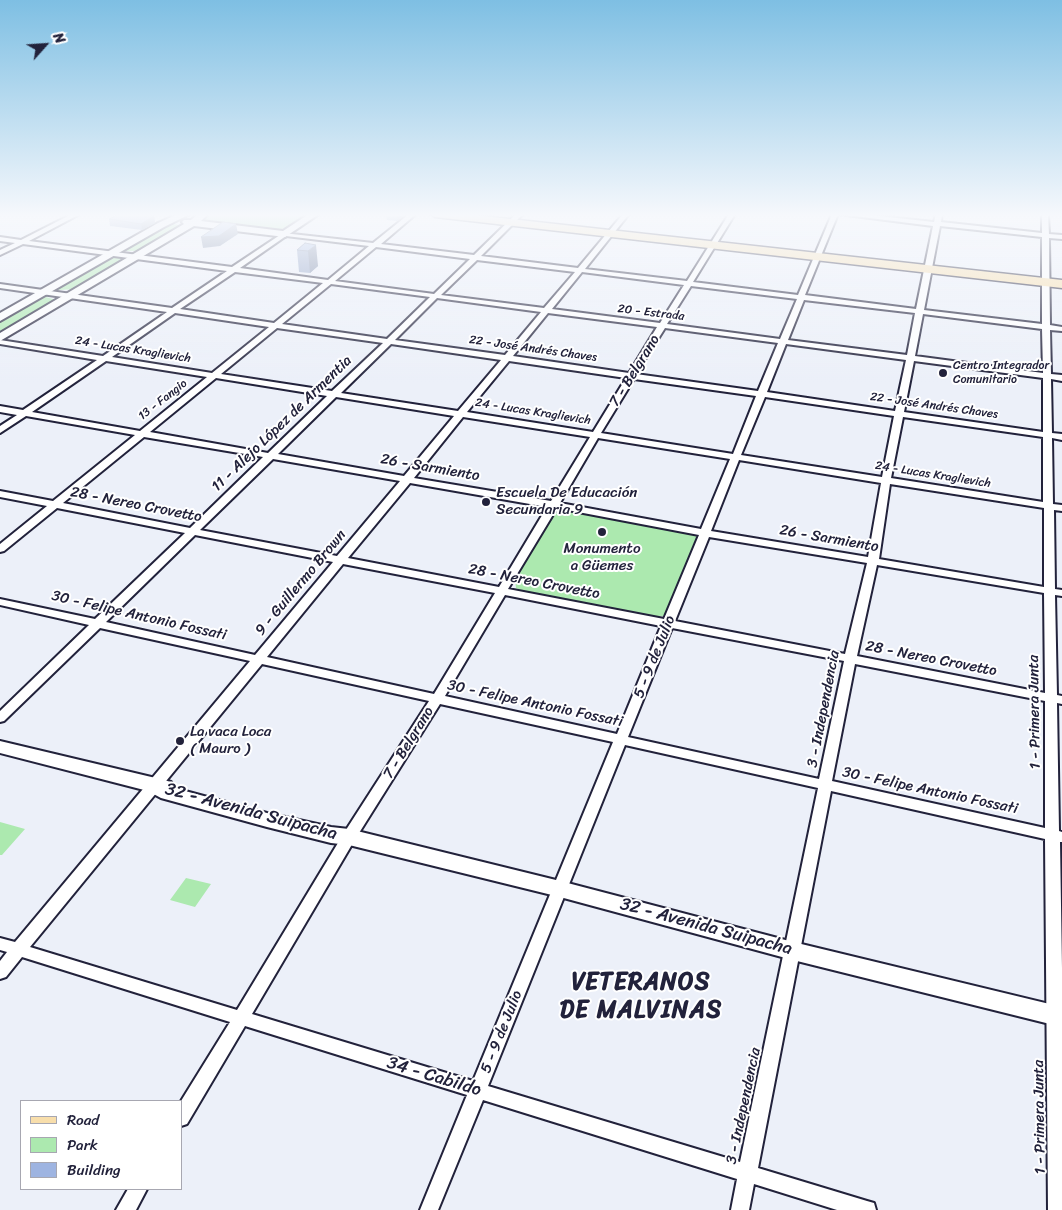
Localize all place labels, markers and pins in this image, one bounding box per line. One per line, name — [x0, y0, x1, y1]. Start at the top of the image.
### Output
place label: Centro Integrador Comunitario — [953, 359, 1049, 387]
marker: Centro Integrador Comunitario — [937, 367, 949, 379]
place label: Escuela De Educación Secundaria 9 — [496, 484, 637, 519]
marker: Escuela De Educación Secundaria 9 — [480, 496, 492, 508]
marker: Monumento a Güemes — [596, 526, 608, 538]
place label: Monumento a Güemes — [563, 540, 641, 575]
place label: La vaca Loca ( Mauro ) — [190, 723, 271, 758]
marker: La vaca Loca ( Mauro ) — [174, 735, 186, 747]

